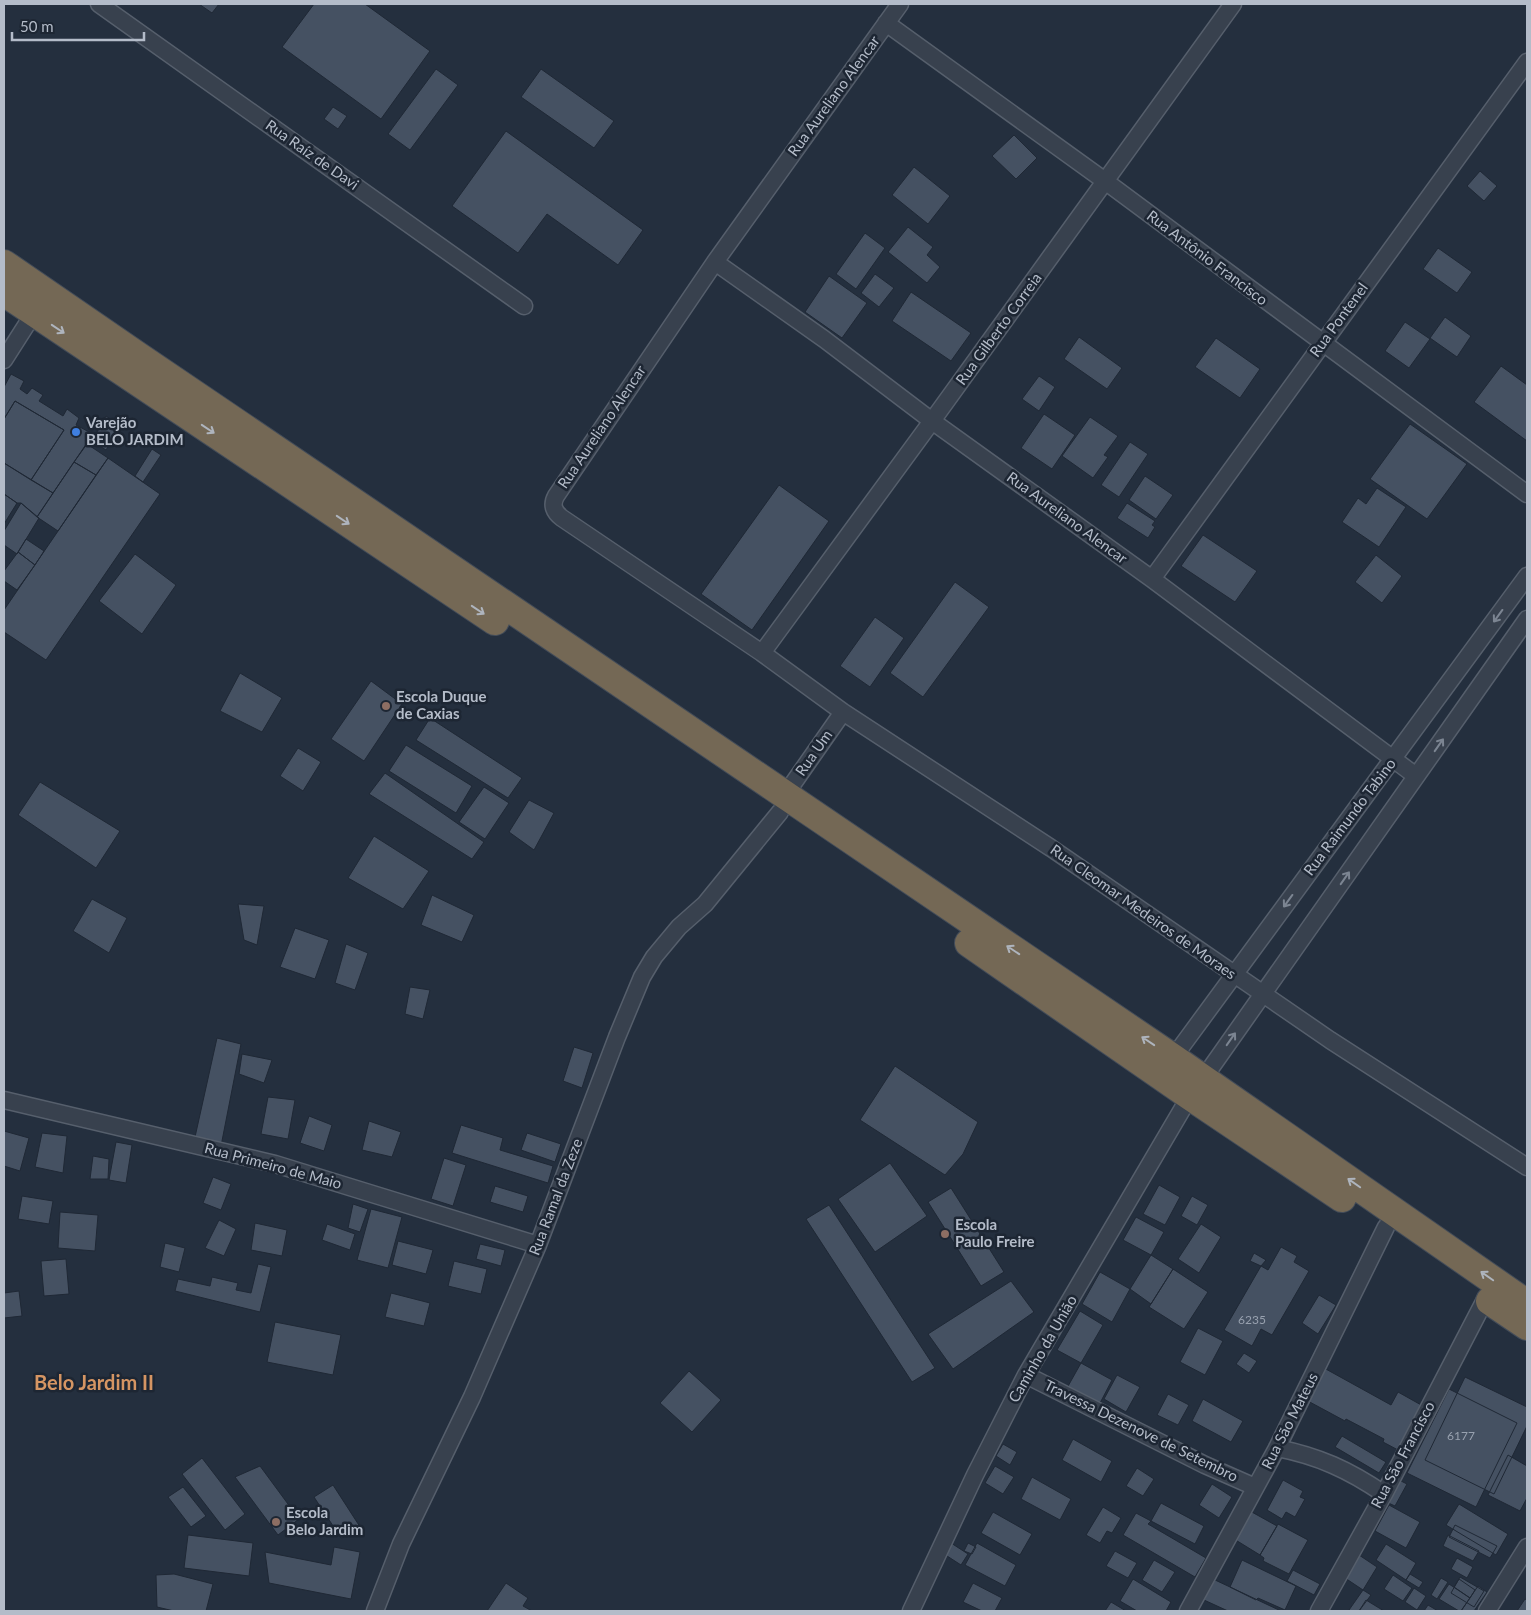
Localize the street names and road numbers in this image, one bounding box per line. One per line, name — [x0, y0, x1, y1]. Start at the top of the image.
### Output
street label: Rua Aureliano Alencar — [783, 31, 883, 159]
street label: Rua Raíz de Davi — [262, 115, 363, 193]
street label: Rua Antônio Francisco — [1144, 206, 1272, 309]
street label: Rua Gilberto Correia — [951, 269, 1045, 388]
street label: Rua Pontenel — [1305, 279, 1371, 360]
street label: Rua Aureliano Alencar — [553, 361, 649, 491]
street label: Rua Aureliano Alencar — [1004, 467, 1132, 567]
street label: Rua Um — [791, 726, 835, 779]
street label: Rua Raimundo Tabino — [1299, 754, 1399, 878]
street label: Rua Cleomar Medeiros de Moraes — [1047, 840, 1240, 982]
street label: Rua Ramal da Zeze — [525, 1136, 586, 1258]
street label: Rua Primeiro de Maio — [203, 1138, 344, 1192]
street label: Caminho da União — [1004, 1292, 1080, 1405]
street label: Rua São Mateus — [1257, 1369, 1321, 1472]
street label: Travessa Dezenove de Setembro — [1042, 1375, 1241, 1485]
street label: Rua São Francisco — [1366, 1398, 1438, 1511]

